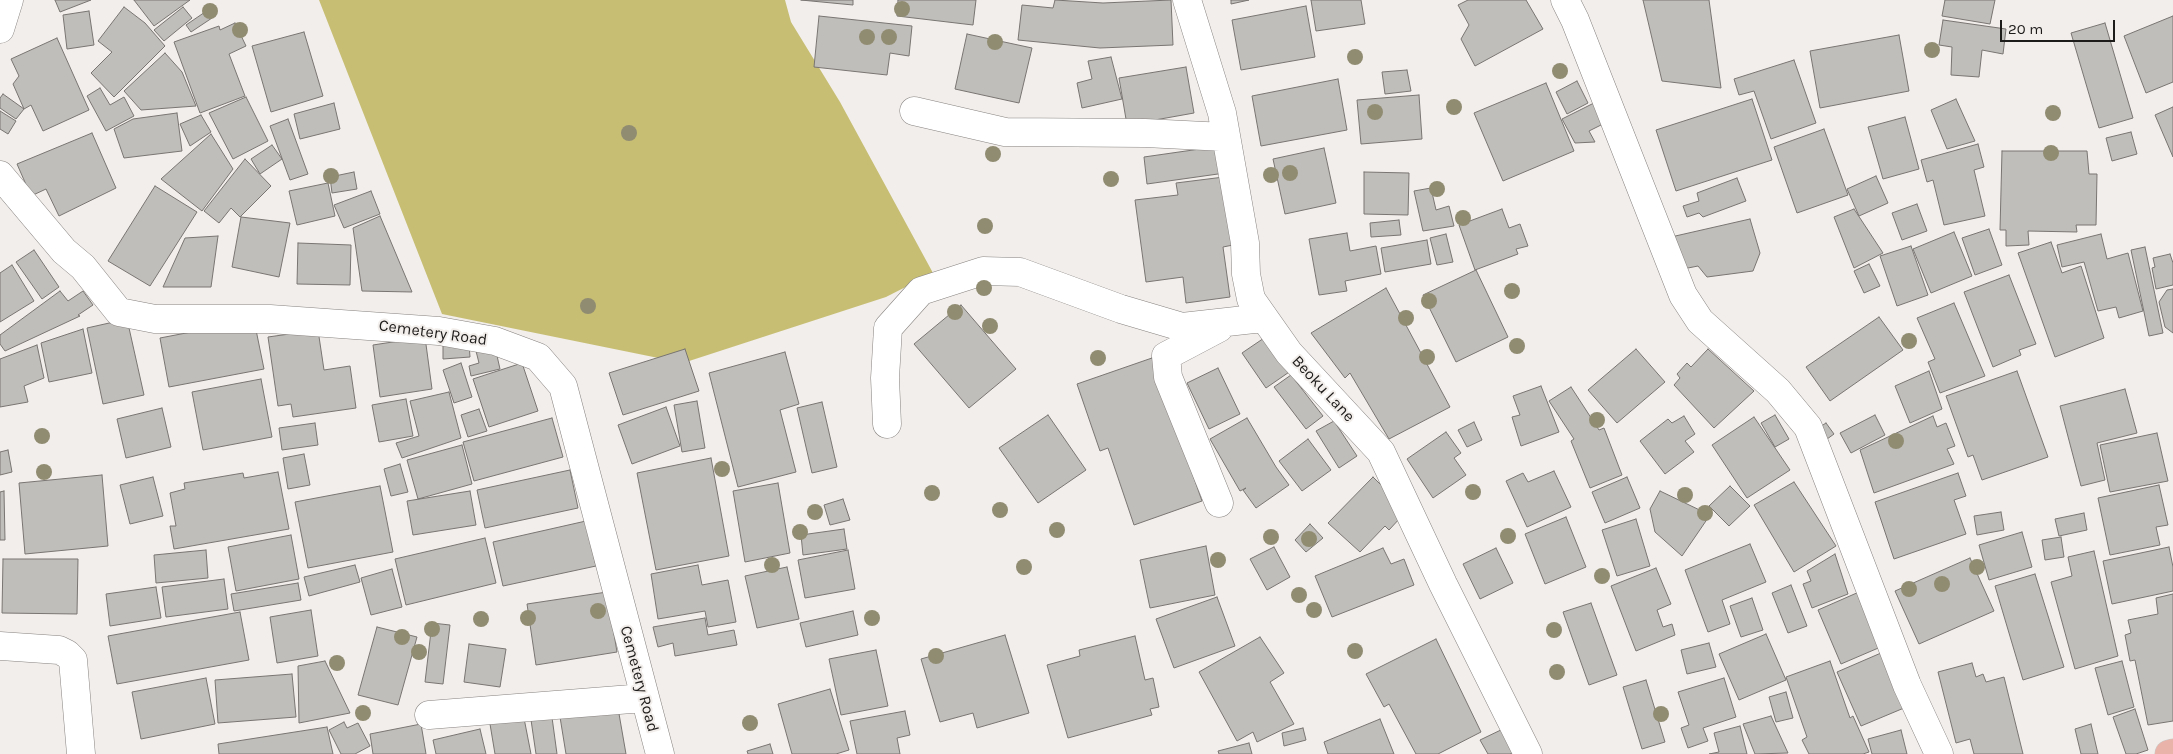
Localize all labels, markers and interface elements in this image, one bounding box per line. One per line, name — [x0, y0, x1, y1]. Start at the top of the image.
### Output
scale bar — [2003, 10, 2118, 42]
text: 20 m — [2008, 20, 2043, 38]
street label: Cemetery Road — [378, 316, 488, 350]
street label: Beoku Lane — [1287, 352, 1359, 426]
street label: Cemetery Road — [616, 624, 662, 734]

